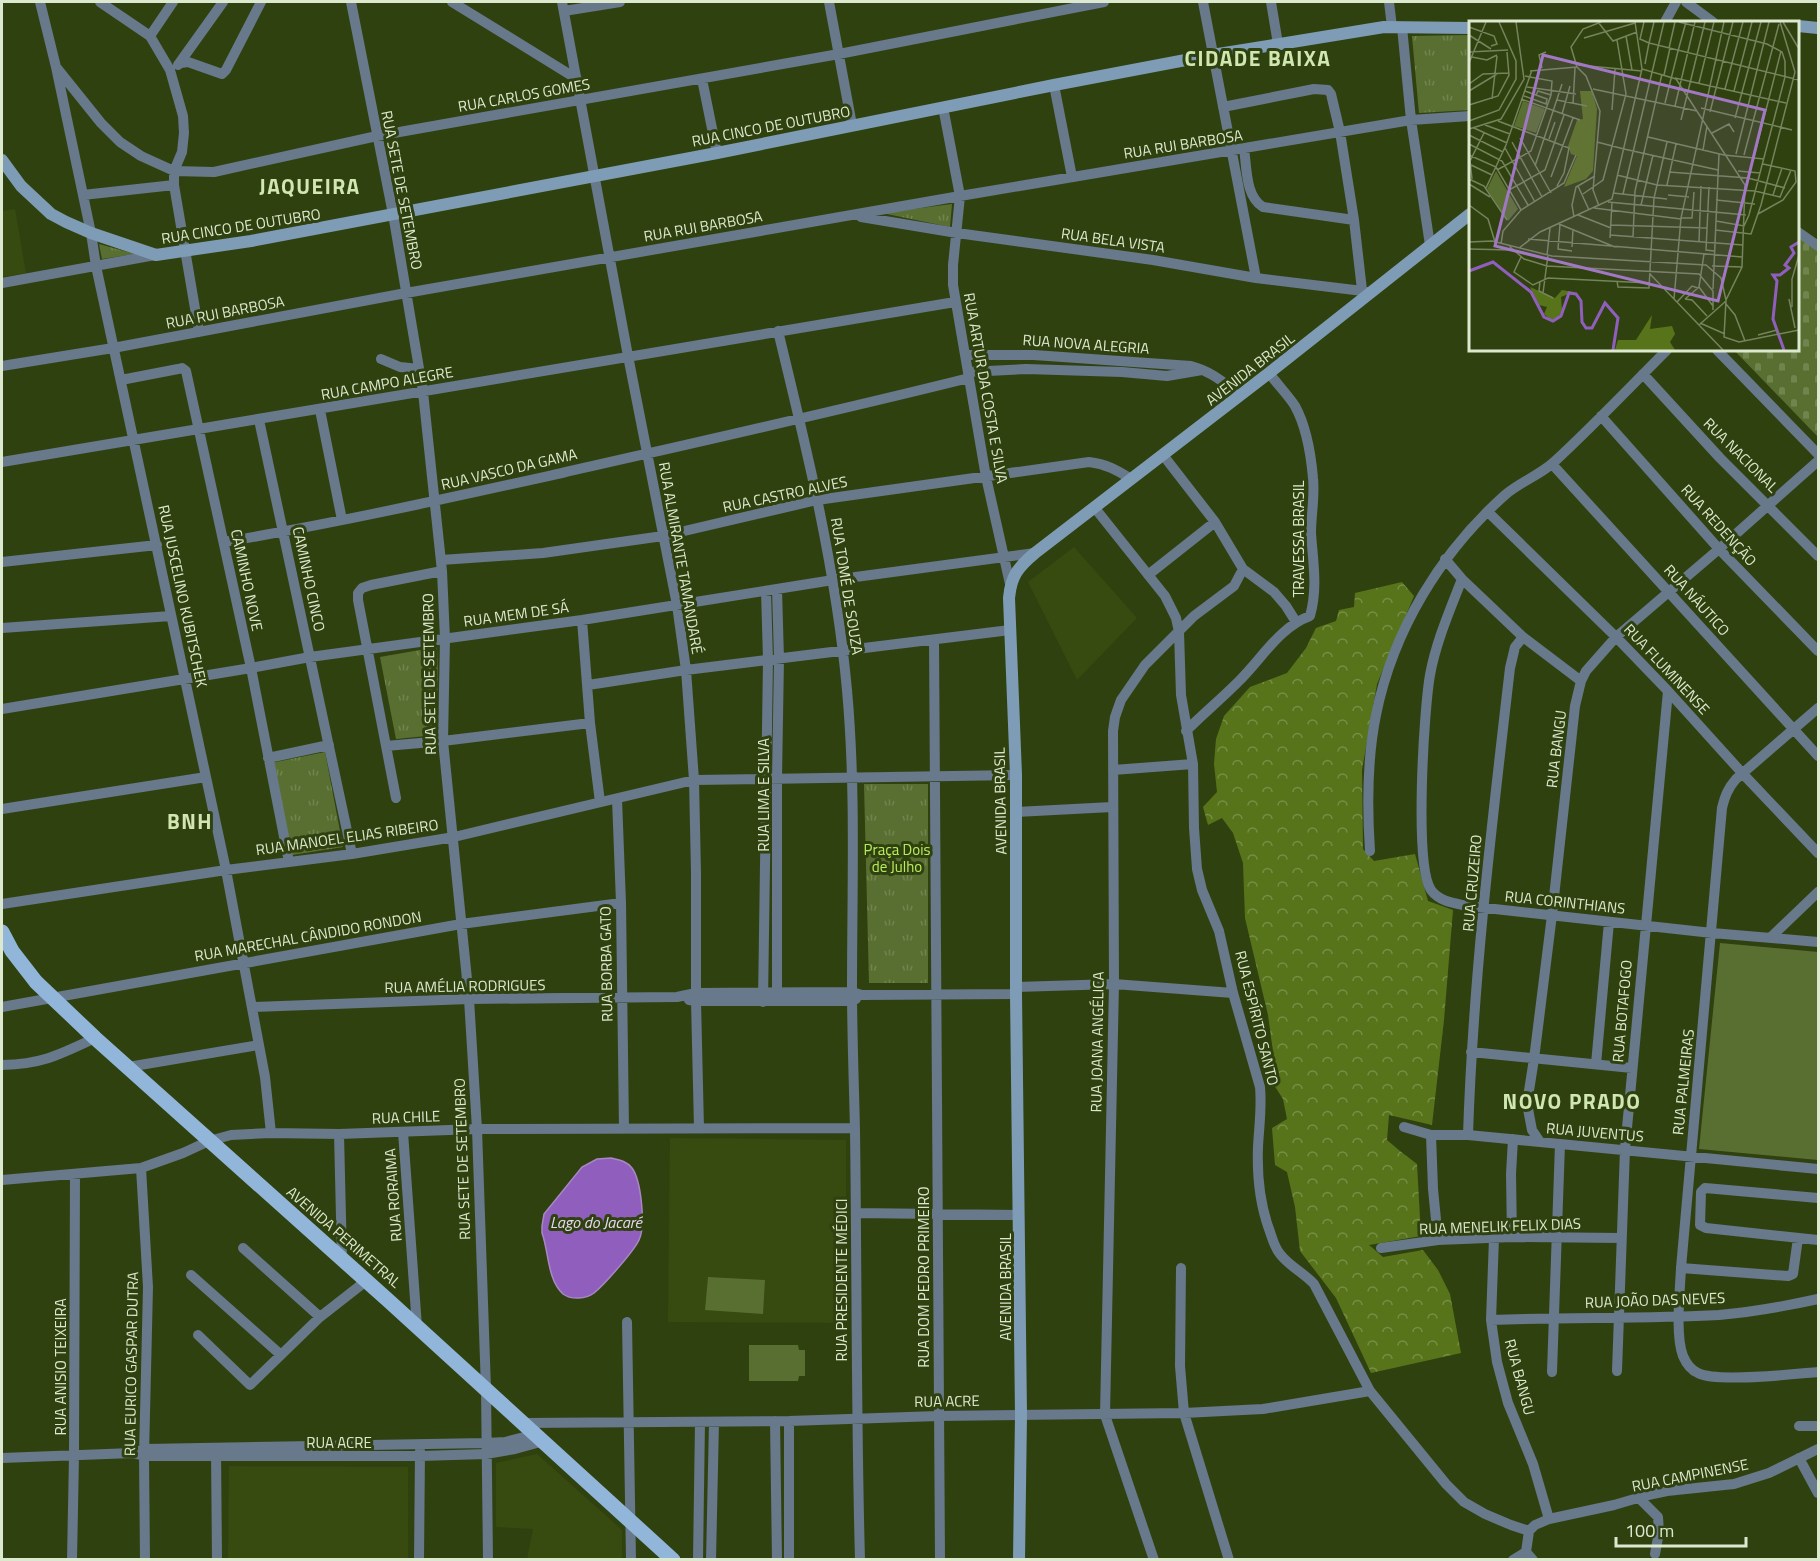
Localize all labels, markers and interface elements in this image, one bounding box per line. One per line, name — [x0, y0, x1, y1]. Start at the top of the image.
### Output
inset map — [1469, 21, 1799, 351]
district label: CIDADE BAIXA — [1185, 42, 1331, 74]
street label: RUA CARLOS GOMES — [456, 72, 592, 118]
street label: RUA CINCO DE OUTUBRO — [690, 99, 852, 153]
street label: RUA SETE DE SETEMBRO — [375, 108, 429, 272]
street label: RUA RUI BARBOSA — [1122, 123, 1244, 165]
district label: JAQUEIRA — [259, 170, 361, 202]
street label: RUA CINCO DE OUTUBRO — [160, 202, 322, 250]
street label: RUA RUI BARBOSA — [642, 204, 764, 248]
street label: RUA BELA VISTA — [1060, 221, 1166, 259]
street label: RUA RUI BARBOSA — [164, 289, 286, 335]
street label: RUA ARTUR DA COSTA E SILVA — [958, 291, 1014, 485]
street label: AVENIDA BRASIL — [1201, 327, 1299, 411]
street label: RUA NOVA ALEGRIA — [1022, 328, 1150, 360]
street label: RUA CAMPO ALEGRE — [319, 360, 455, 406]
street label: RUA NACIONAL — [1698, 412, 1784, 498]
street label: RUA VASCO DA GAMA — [439, 442, 579, 496]
street label: RUA ALMIRANTE TAMANDARÉ — [653, 460, 709, 656]
street label: RUA CASTRO ALVES — [721, 470, 849, 518]
street label: RUA REDENÇÃO — [1676, 479, 1762, 571]
street label: TRAVESSA BRASIL — [1287, 480, 1310, 598]
street label: RUA JUSCELINO KUBITSCHEK — [152, 503, 214, 690]
street label: RUA TOMÉ DE SOUZA — [825, 516, 869, 656]
street label: CAMINHO CINCO — [287, 524, 331, 634]
street label: CAMINHO NOVE — [225, 527, 269, 633]
street label: RUA NÁUTICO — [1659, 559, 1735, 641]
street label: RUA SETE DE SETEMBRO — [416, 593, 442, 755]
street label: RUA MEM DE SÁ — [462, 595, 570, 633]
street label: RUA FLUMINENSE — [1619, 618, 1715, 720]
street label: RUA BANGU — [1540, 709, 1572, 789]
street label: RUA LIMA E SILVA — [752, 738, 775, 852]
street label: AVENIDA BRASIL — [988, 747, 1012, 855]
district label: BNH — [167, 805, 213, 837]
street label: RUA MANOEL ELIAS RIBEIRO — [254, 813, 440, 861]
street label: RUA CRUZEIRO — [1456, 833, 1488, 932]
park label: Praça Dois de Julho — [864, 838, 930, 878]
street label: RUA CORINTHIANS — [1504, 884, 1626, 920]
street label: RUA MARECHAL CÂNDIDO RONDON — [193, 905, 423, 967]
street label: RUA BORBA GATO — [593, 906, 619, 1022]
street label: RUA ESPÍRITO SANTO — [1229, 948, 1285, 1088]
street label: RUA BOTAFOGO — [1606, 959, 1638, 1063]
street label: RUA JOANA ANGÉLICA — [1084, 971, 1110, 1113]
street label: RUA AMÉLIA RODRIGUES — [384, 973, 546, 999]
street label: RUA PALMEIRAS — [1666, 1028, 1700, 1136]
street label: RUA SETE DE SETEMBRO — [448, 1078, 476, 1240]
district label: NOVO PRADO — [1503, 1085, 1641, 1117]
street label: RUA CHILE — [371, 1104, 441, 1130]
street label: RUA JUVENTUS — [1545, 1116, 1645, 1148]
street label: RUA RORAIMA — [378, 1148, 408, 1242]
street label: AVENIDA PERIMETRAL — [282, 1181, 406, 1293]
street label: RUA DOM PEDRO PRIMEIRO — [912, 1186, 935, 1368]
street label: RUA PRESIDENTE MÉDICI — [830, 1199, 853, 1361]
water label: Lago do Jacaré — [550, 1210, 644, 1234]
street label: RUA MENELIK FELIX DIAS — [1419, 1212, 1581, 1240]
street label: AVENIDA BRASIL — [994, 1233, 1017, 1341]
street label: RUA EURICO GASPAR DUTRA — [118, 1271, 144, 1456]
street label: RUA JOÃO DAS NEVES — [1584, 1286, 1726, 1314]
street label: RUA ANISIO TEIXEIRA — [49, 1298, 72, 1436]
street label: RUA BANGU — [1499, 1336, 1541, 1418]
street label: RUA ACRE — [914, 1389, 980, 1413]
street label: RUA ACRE — [306, 1431, 372, 1454]
street label: RUA CAMPINENSE — [1630, 1452, 1750, 1498]
scale bar — [1616, 1510, 1746, 1548]
text: 100 m — [1625, 1517, 1674, 1544]

